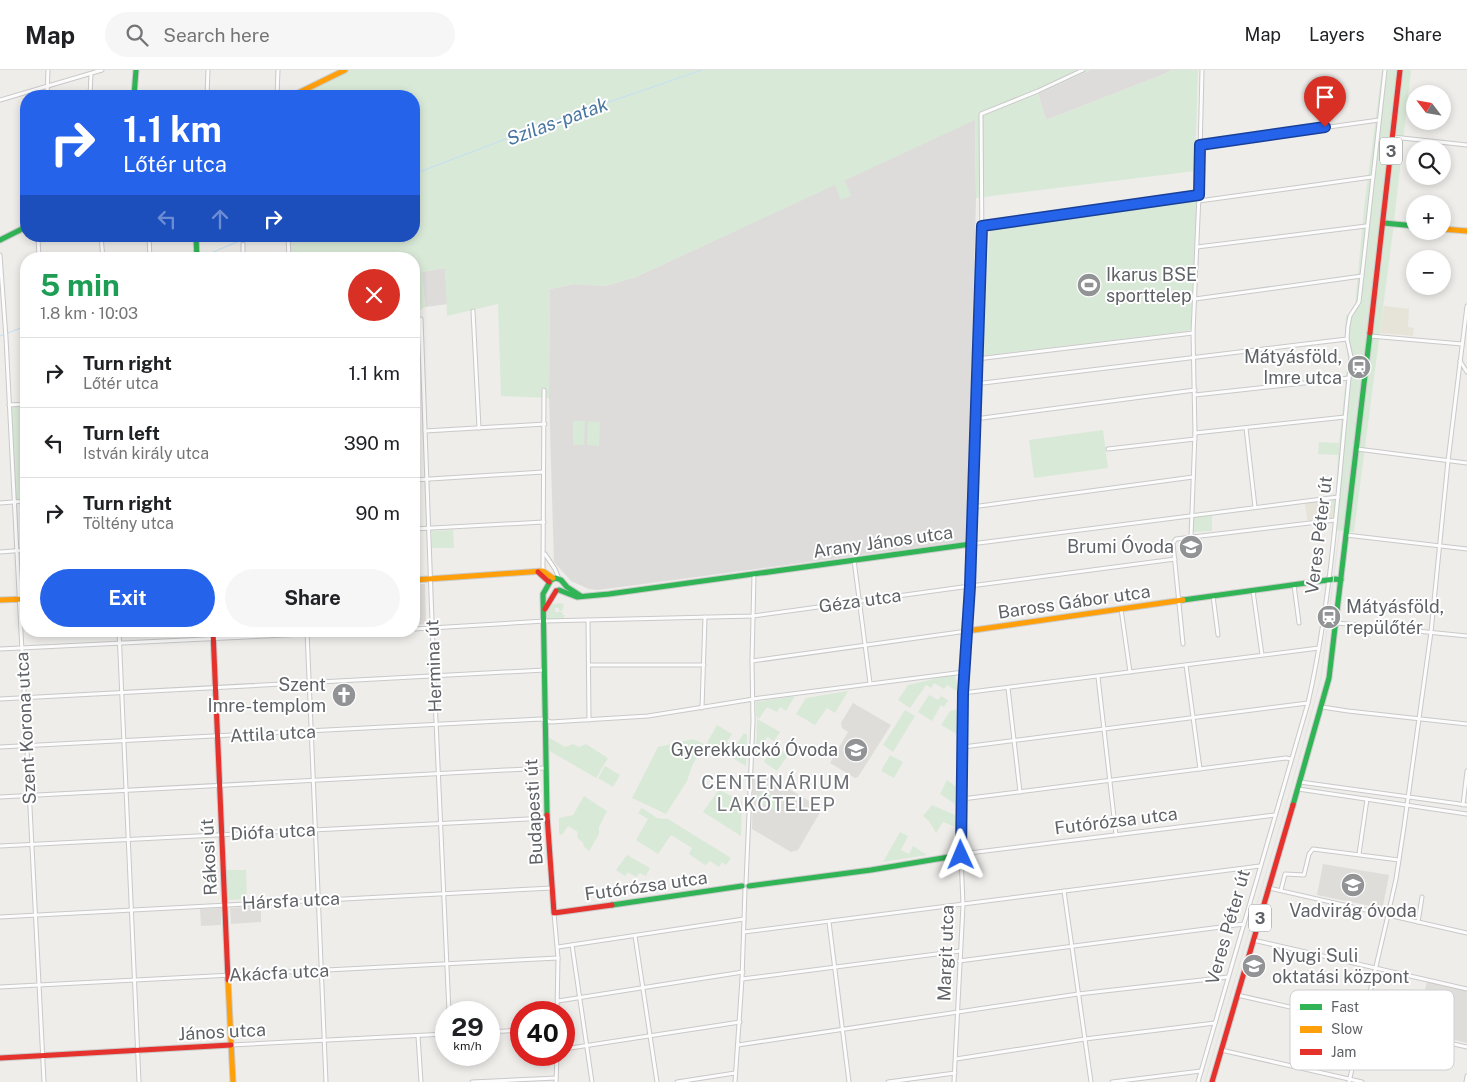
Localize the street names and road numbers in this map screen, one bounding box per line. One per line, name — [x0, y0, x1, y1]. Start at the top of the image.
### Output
road number: 3 — [1380, 138, 1402, 164]
street label: Veres Péter út — [1301, 475, 1336, 595]
street label: Arany János utca — [812, 521, 954, 562]
street label: Baross Gábor utca — [996, 580, 1152, 623]
street label: Géza utca — [817, 584, 903, 617]
street label: Hermina út — [421, 619, 446, 713]
street label: Szent Korona utca — [11, 651, 40, 805]
street label: Attila utca — [229, 721, 316, 746]
street label: Budapesti út — [520, 758, 547, 866]
street label: Futórózsa utca — [1053, 803, 1179, 838]
street label: Rákosi út — [196, 818, 221, 896]
street label: Diófa utca — [230, 819, 316, 844]
street label: Futórózsa utca — [583, 866, 709, 905]
street label: Veres Péter út — [1201, 867, 1254, 987]
street label: Hársfa utca — [241, 887, 341, 914]
street label: Margit utca — [933, 904, 958, 1002]
road number: 3 — [1249, 904, 1271, 931]
street label: Akácfa utca — [228, 959, 330, 986]
street label: János utca — [178, 1019, 266, 1044]

